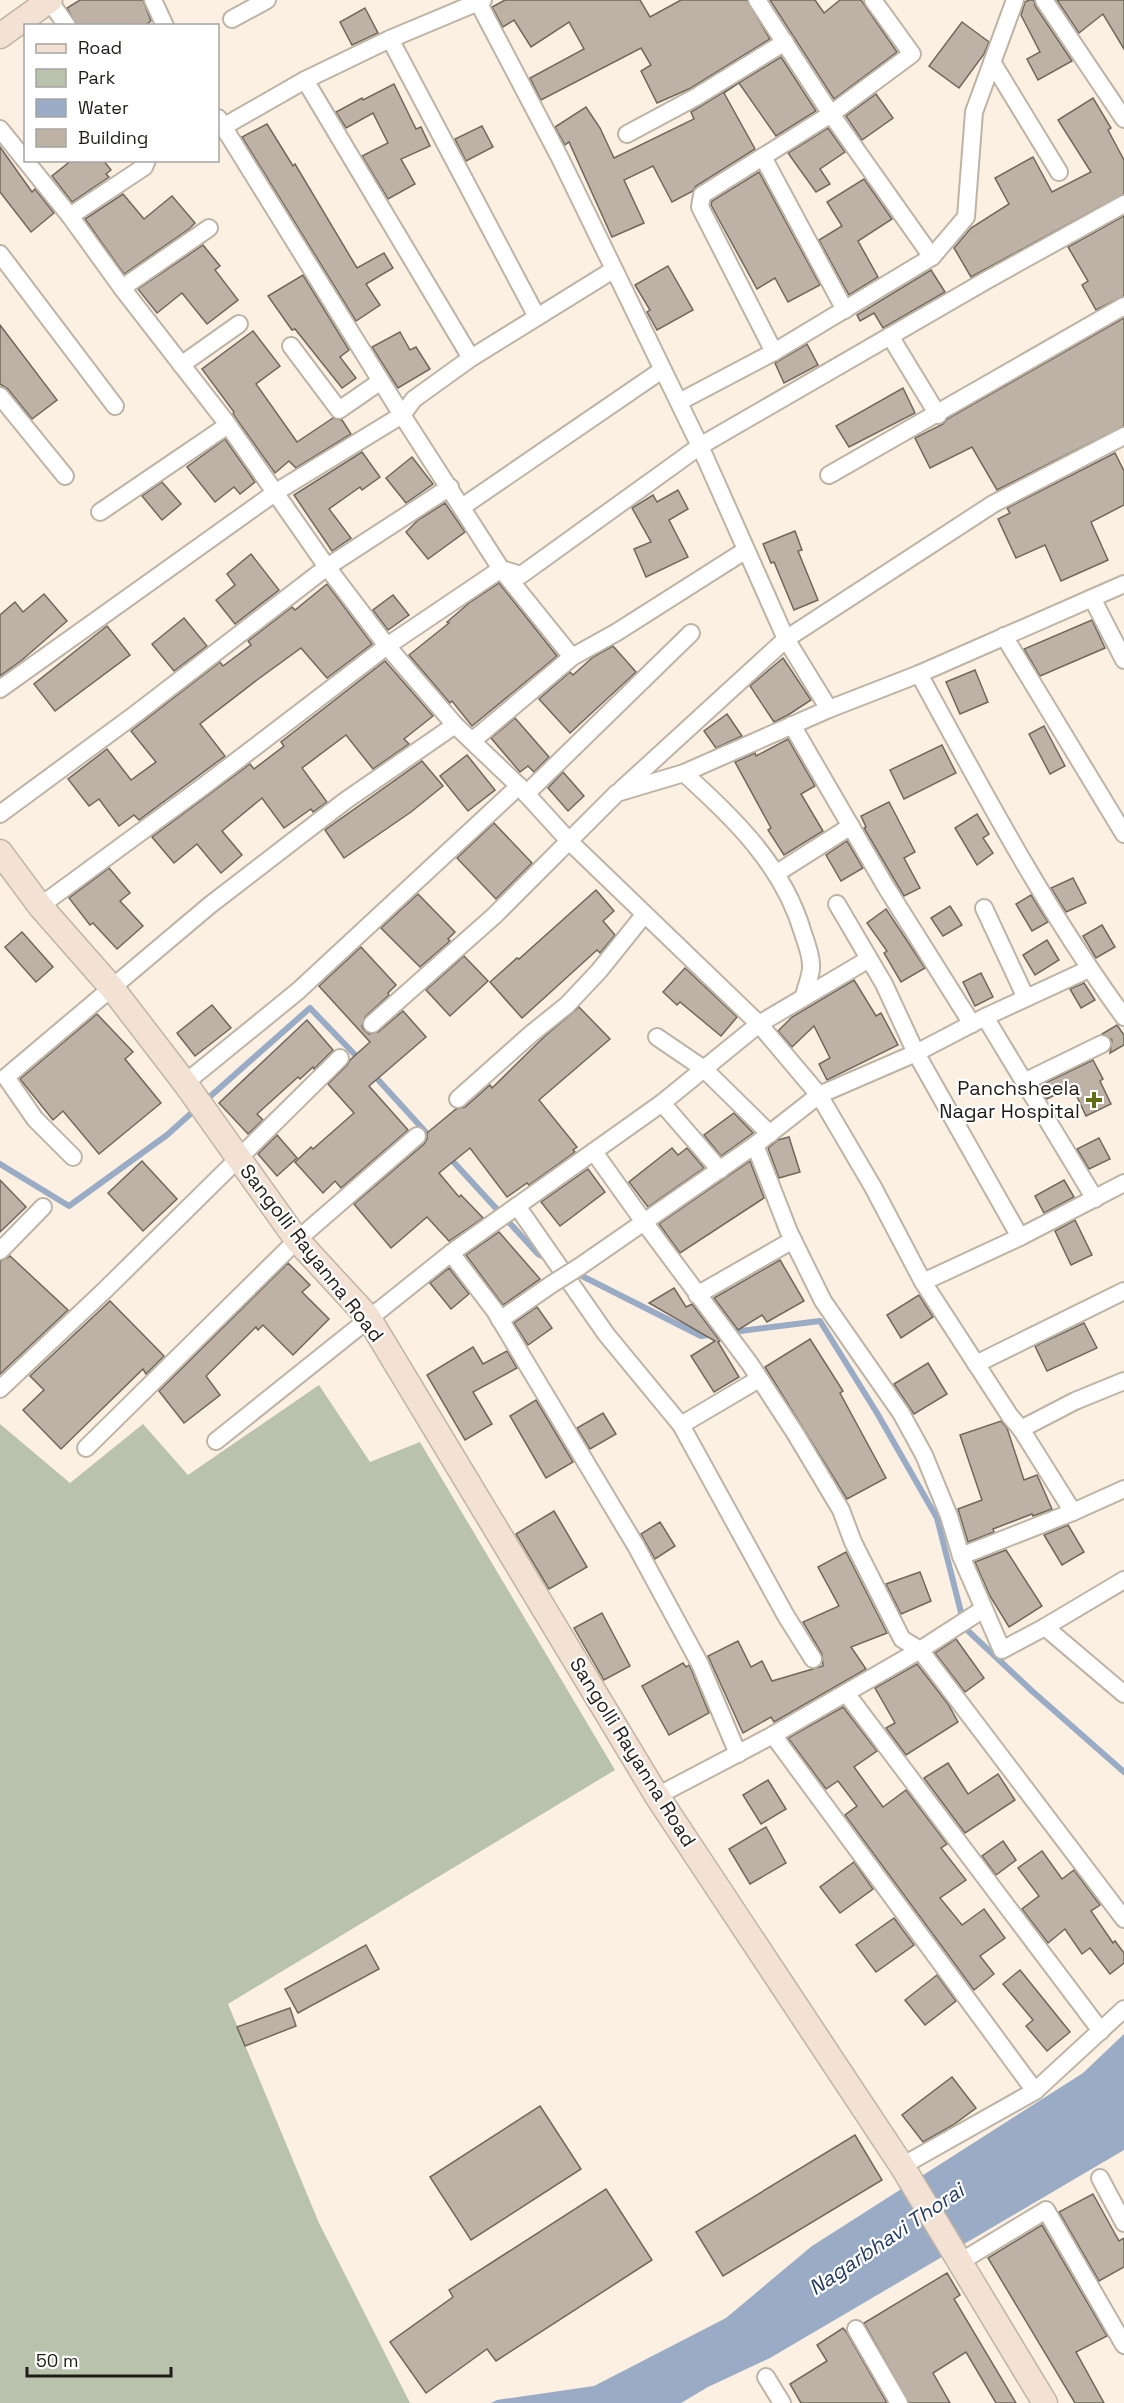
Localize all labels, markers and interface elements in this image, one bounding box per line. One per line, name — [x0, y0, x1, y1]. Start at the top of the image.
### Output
legend — [24, 24, 219, 162]
text: Road — [78, 36, 122, 59]
text: Park — [78, 66, 116, 89]
text: Water — [78, 96, 129, 119]
text: Building — [78, 126, 148, 149]
place label: Panchsheela Nagar Hospital — [939, 1075, 1080, 1124]
marker: Panchsheela Nagar Hospital — [1085, 1091, 1103, 1109]
street label: Sangolli Rayanna Road — [234, 1159, 390, 1347]
street label: Sangolli Rayanna Road — [564, 1652, 702, 1852]
water label: Nagarbhavi Thorai — [803, 2175, 971, 2301]
scale bar — [27, 2340, 171, 2378]
text: 50 m — [36, 2349, 78, 2372]

